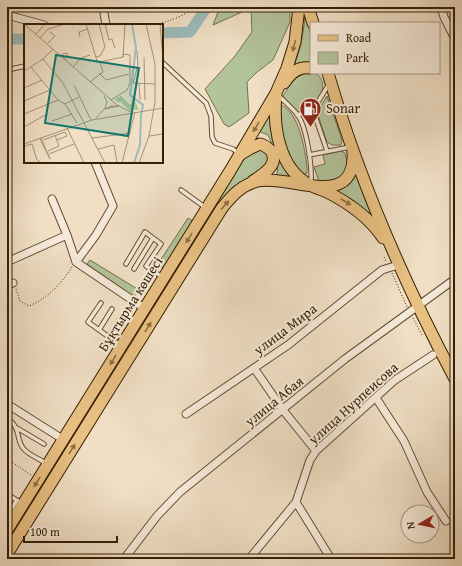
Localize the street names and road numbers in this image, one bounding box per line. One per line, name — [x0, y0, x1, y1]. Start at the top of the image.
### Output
street label: Бұқтырма көшесі — [93, 253, 167, 355]
street label: улица Мира — [248, 298, 321, 360]
street label: улица Нурпеисова — [303, 357, 402, 449]
street label: улица Абая — [240, 371, 308, 432]

